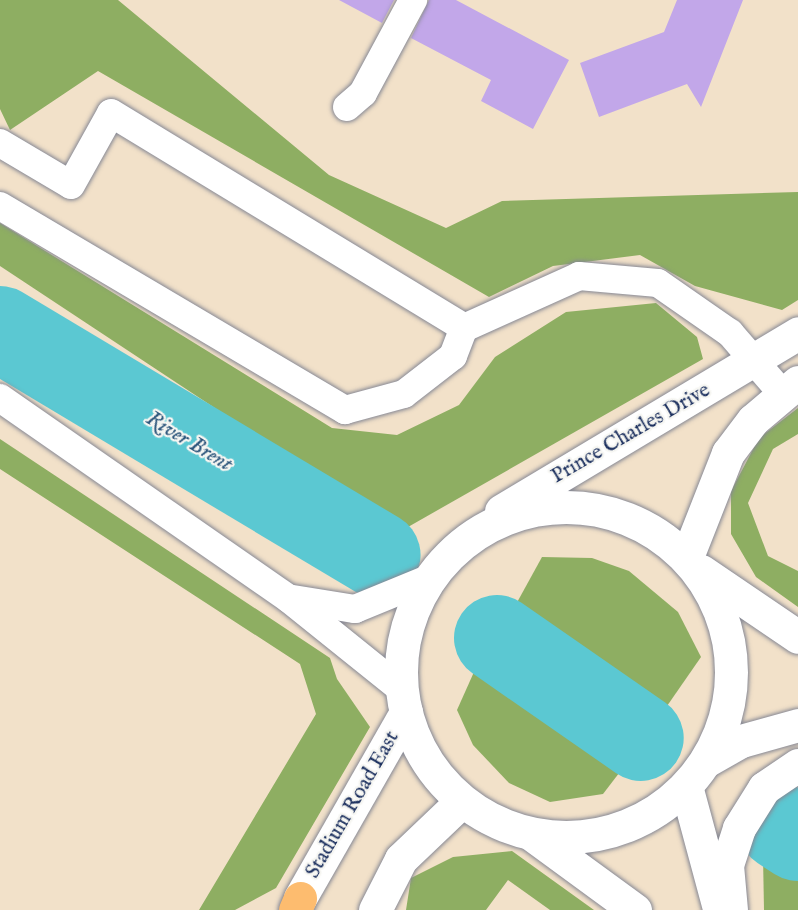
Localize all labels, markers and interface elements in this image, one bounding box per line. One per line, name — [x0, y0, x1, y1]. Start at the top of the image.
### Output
street label: Prince Charles Drive — [547, 378, 715, 490]
water label: River Brent — [141, 406, 237, 478]
street label: Stadium Road East — [301, 727, 405, 883]

